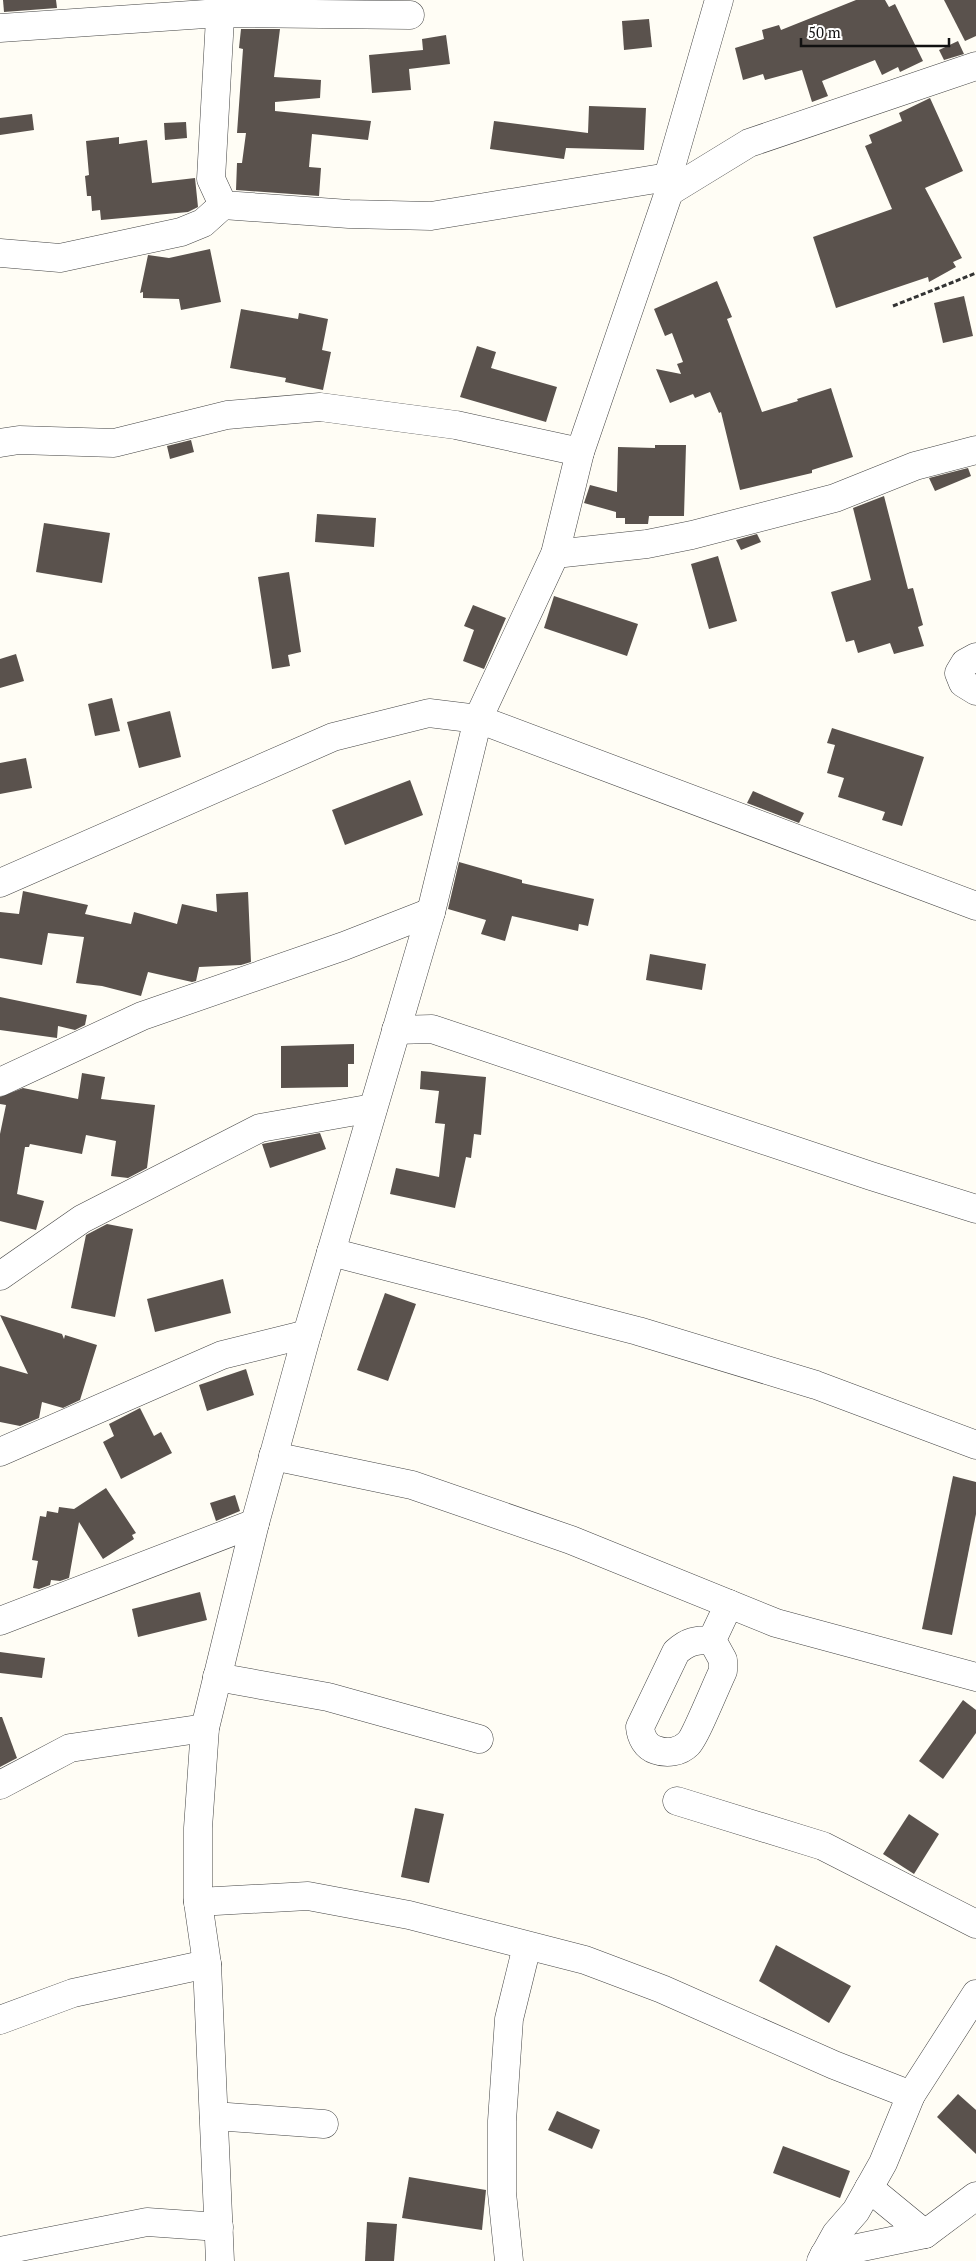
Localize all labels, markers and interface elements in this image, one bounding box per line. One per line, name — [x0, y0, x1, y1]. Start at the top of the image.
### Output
scale bar — [801, 15, 948, 47]
text: 50 m — [808, 22, 841, 42]

